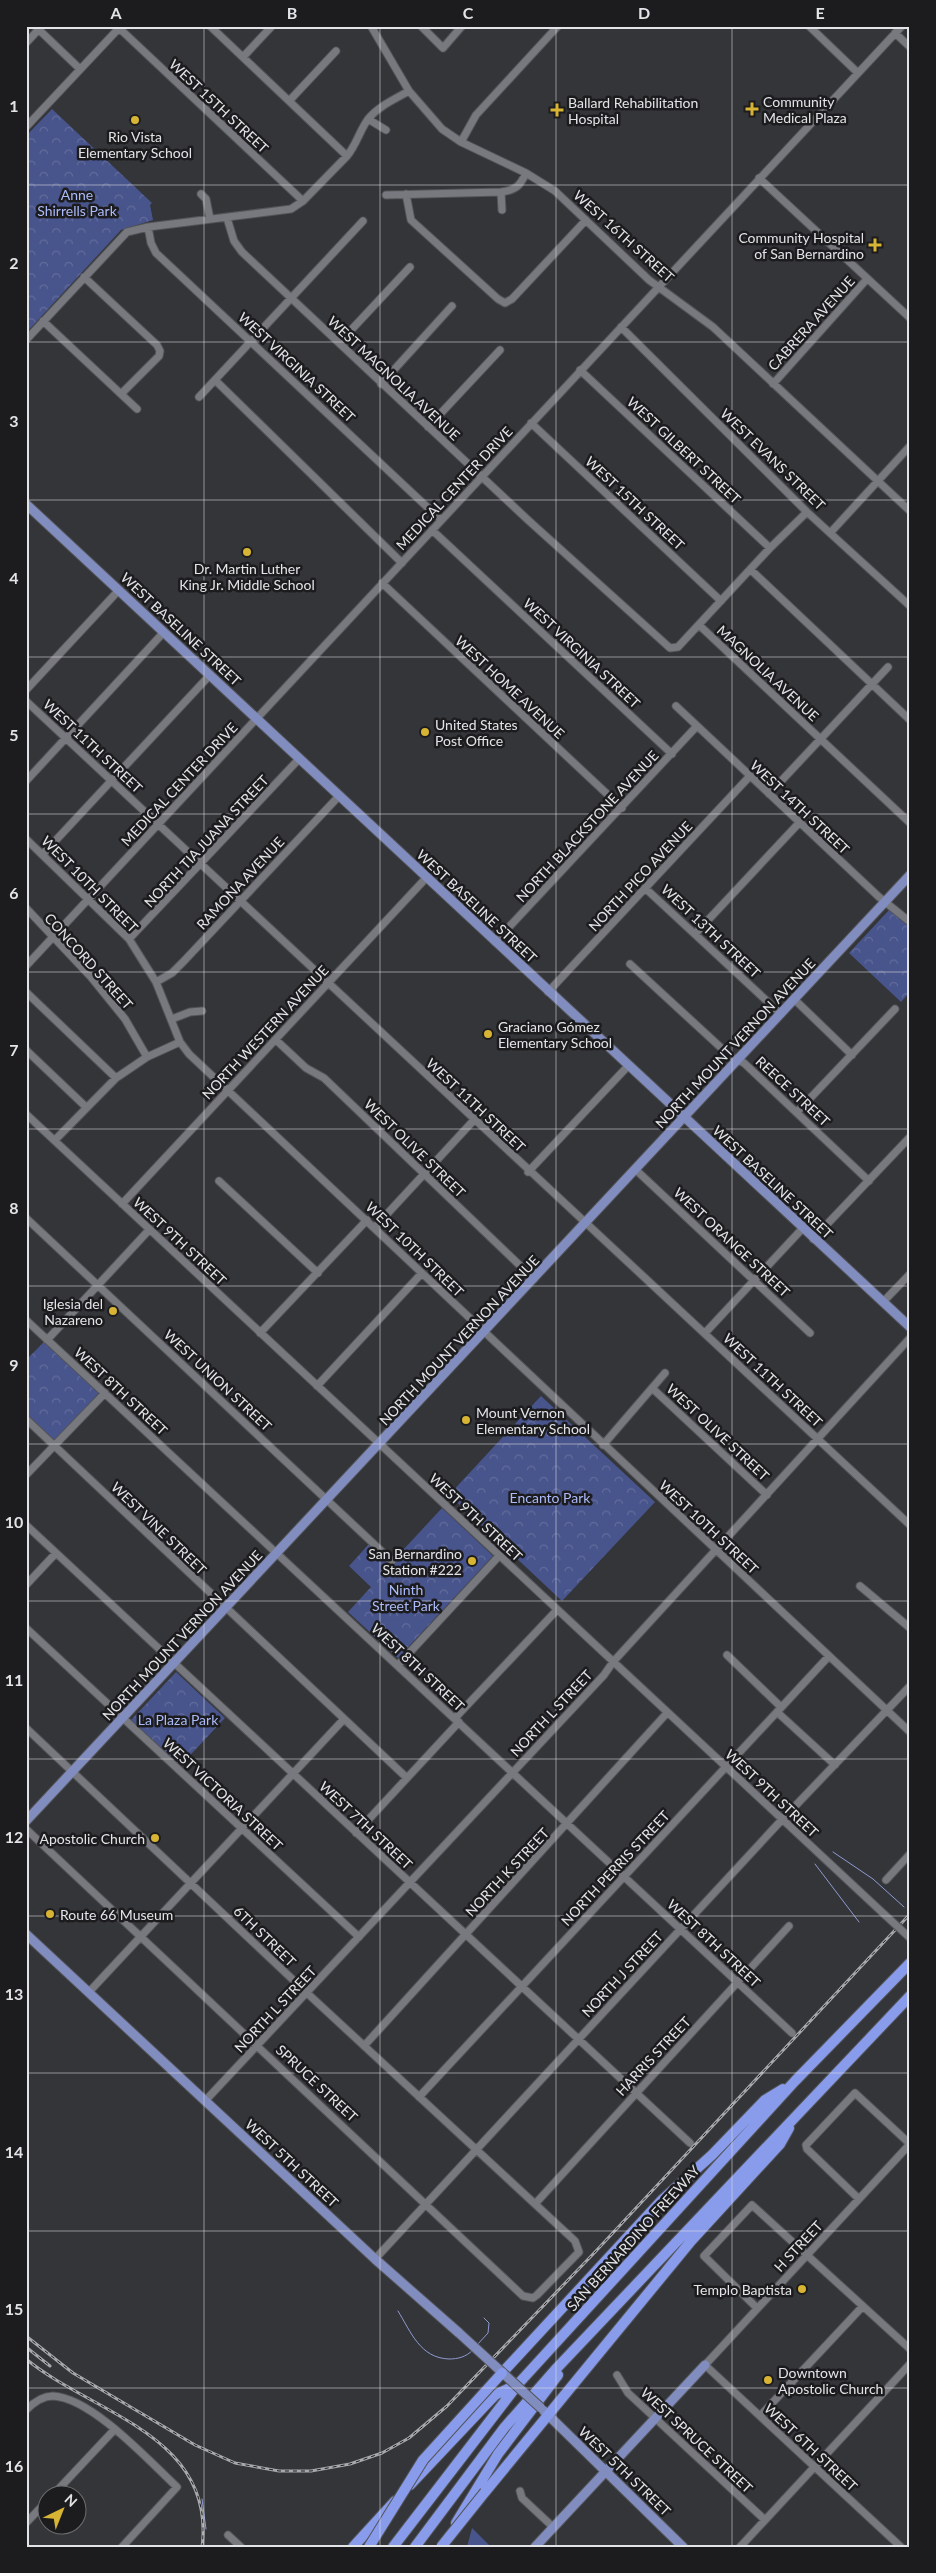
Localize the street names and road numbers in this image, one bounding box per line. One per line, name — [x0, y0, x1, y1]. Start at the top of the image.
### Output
street label: WEST 15TH STREET — [166, 56, 273, 157]
street label: WEST 16TH STREET — [570, 186, 678, 286]
street label: CABRERA AVENUE — [764, 272, 858, 374]
street label: WEST VIRGINIA STREET — [235, 308, 359, 426]
street label: WEST MAGNOLIA AVENUE — [324, 312, 464, 444]
street label: WEST GILBERT STREET — [624, 393, 745, 508]
street label: WEST EVANS STREET — [717, 405, 829, 514]
street label: MEDICAL CENTER DRIVE — [392, 423, 516, 553]
street label: WEST 15TH STREET — [582, 453, 689, 554]
street label: WEST BASELINE STREET — [117, 569, 245, 690]
street label: WEST VIRGINIA STREET — [520, 594, 644, 712]
street label: MAGNOLIA AVENUE — [714, 621, 822, 725]
street label: WEST HOME AVENUE — [452, 632, 568, 742]
street label: WEST 11TH STREET — [40, 696, 147, 797]
street label: MEDICAL CENTER DRIVE — [117, 719, 241, 849]
street label: NORTH BLACKSTONE AVENUE — [512, 747, 662, 905]
street label: WEST 14TH STREET — [747, 757, 854, 858]
street label: NORTH TIA JUANA STREET — [140, 771, 272, 911]
street label: NORTH PICO AVENUE — [585, 818, 695, 934]
street label: WEST 10TH STREET — [38, 832, 142, 936]
street label: RAMONA AVENUE — [193, 833, 287, 933]
street label: WEST BASELINE STREET — [413, 846, 541, 967]
street label: WEST 13TH STREET — [658, 881, 765, 982]
street label: CONCORD STREET — [41, 909, 137, 1013]
street label: NORTH MOUNT VERNON AVENUE — [652, 954, 818, 1132]
street label: NORTH WESTERN AVENUE — [198, 961, 332, 1103]
street label: REECE STREET — [753, 1052, 834, 1130]
street label: WEST 11TH STREET — [423, 1055, 530, 1156]
street label: WEST OLIVE STREET — [361, 1095, 470, 1201]
street label: WEST BASELINE STREET — [709, 1122, 837, 1243]
street label: WEST ORANGE STREET — [670, 1184, 794, 1301]
street label: WEST 9TH STREET — [130, 1193, 231, 1289]
street label: WEST 10TH STREET — [363, 1198, 468, 1301]
street label: NORTH MOUNT VERNON AVENUE — [376, 1251, 542, 1429]
street label: WEST UNION STREET — [161, 1326, 276, 1435]
street label: WEST 11TH STREET — [720, 1330, 827, 1431]
street label: WEST 8TH STREET — [71, 1343, 172, 1439]
street label: WEST OLIVE STREET — [663, 1380, 773, 1484]
street label: WEST 9TH STREET — [426, 1469, 527, 1565]
street label: WEST 10TH STREET — [656, 1477, 763, 1578]
street label: WEST VINE STREET — [108, 1478, 211, 1578]
street label: NORTH MOUNT VERNON AVENUE — [99, 1546, 265, 1724]
street label: WEST 8TH STREET — [368, 1619, 469, 1715]
street label: NORTH L STREET — [506, 1666, 596, 1760]
street label: WEST VICTORIA STREET — [160, 1734, 287, 1854]
street label: WEST 9TH STREET — [722, 1745, 823, 1841]
street label: WEST 7TH STREET — [316, 1777, 417, 1873]
street label: NORTH PERRIS STREET — [557, 1806, 673, 1929]
street label: NORTH K STREET — [462, 1824, 553, 1920]
street label: WEST 8TH STREET — [664, 1895, 765, 1991]
street label: 6TH STREET — [230, 1902, 300, 1970]
street label: NORTH J STREET — [578, 1927, 667, 2020]
street label: NORTH L STREET — [230, 1962, 320, 2056]
street label: HARRIS STREET — [612, 2012, 694, 2099]
street label: SPRUCE STREET — [273, 2041, 362, 2126]
street label: WEST 5TH STREET — [242, 2115, 343, 2211]
street label: SAN BERNARDINO FREEWAY — [563, 2162, 703, 2314]
street label: H STREET — [770, 2217, 826, 2275]
street label: WEST SPRUCE STREET — [638, 2384, 757, 2497]
street label: WEST 6TH STREET — [761, 2399, 862, 2495]
street label: WEST 5TH STREET — [575, 2423, 675, 2520]

